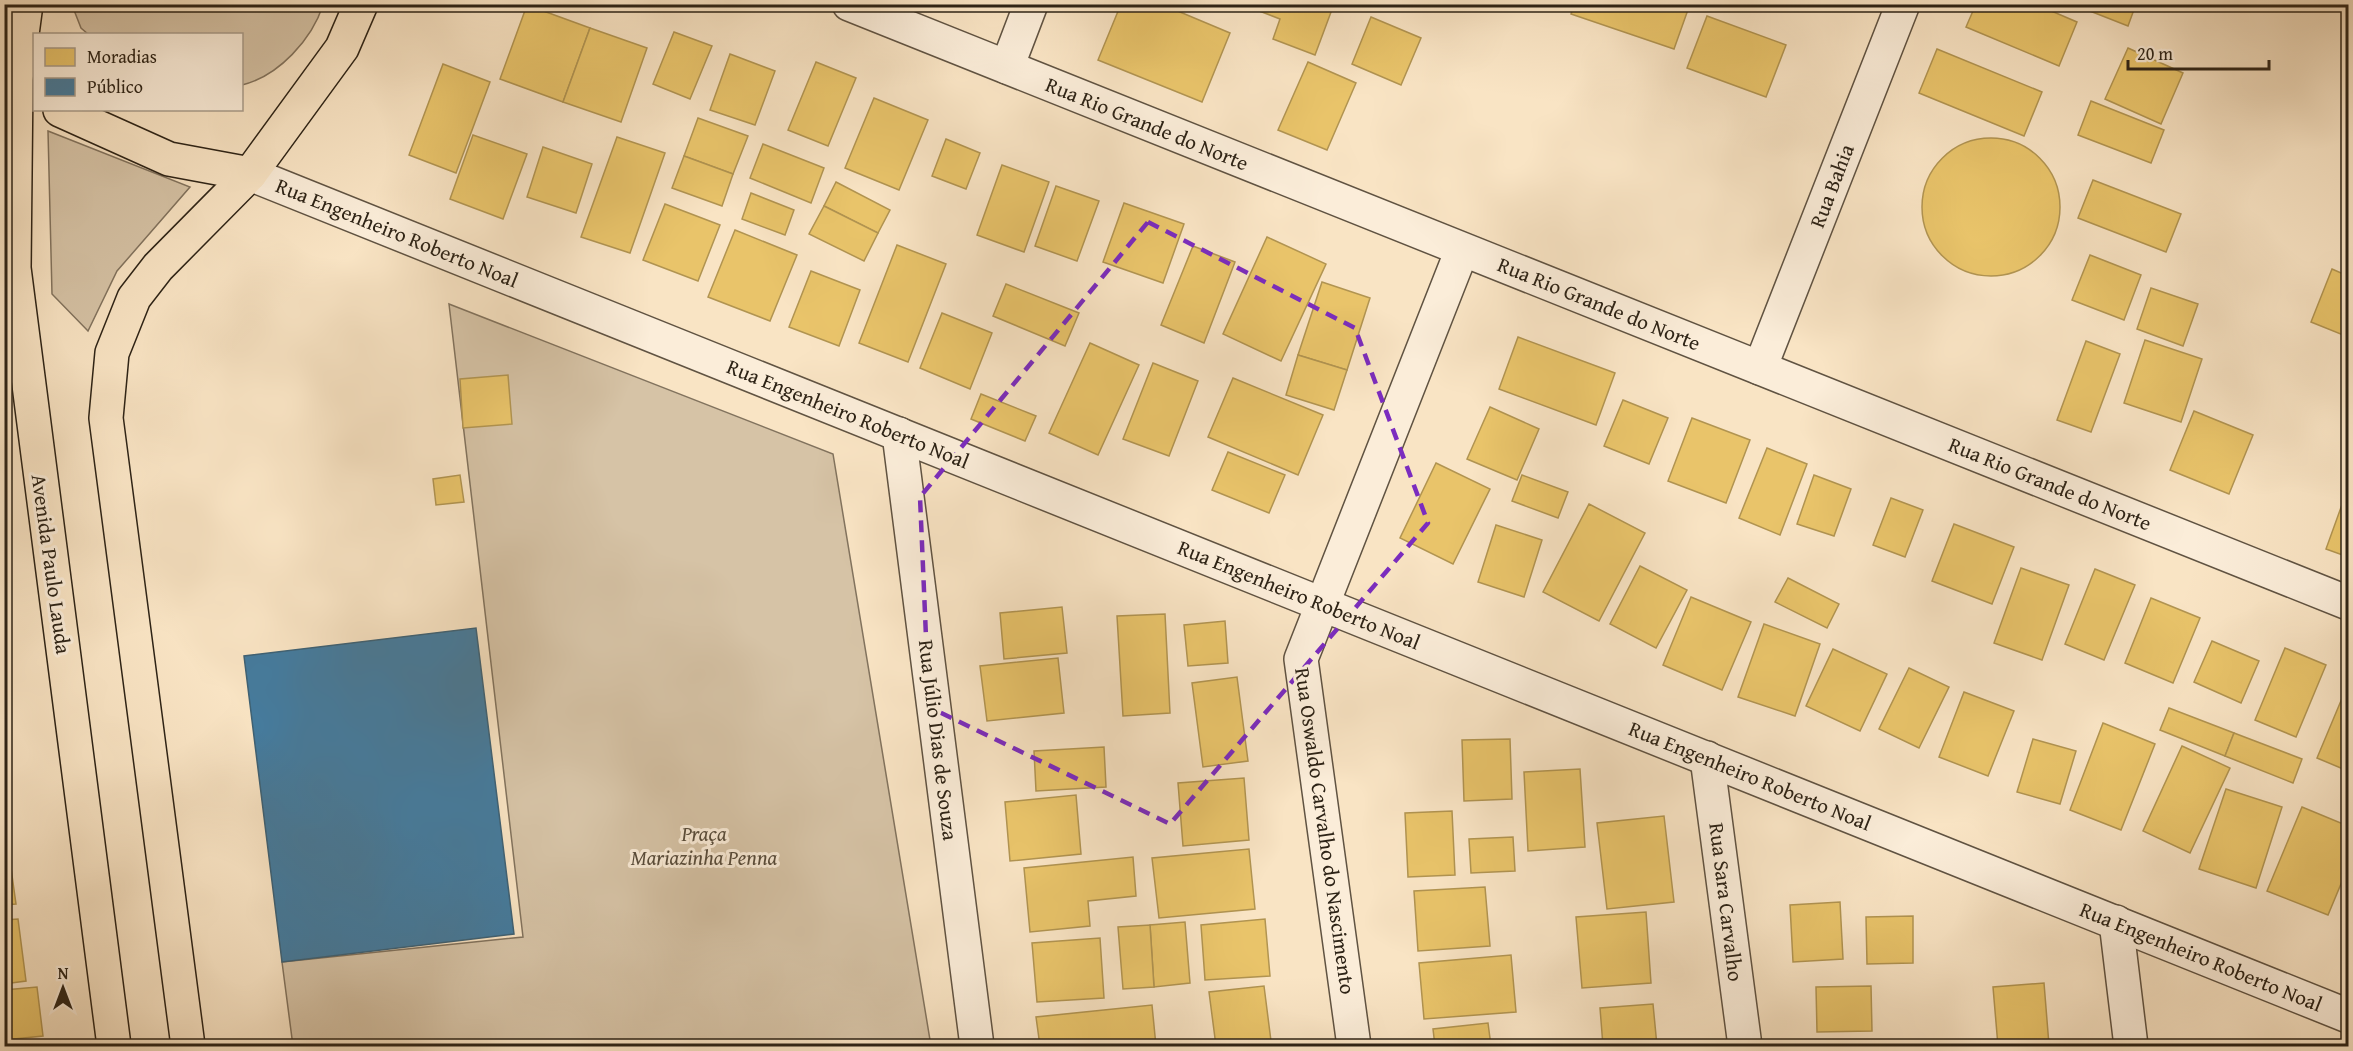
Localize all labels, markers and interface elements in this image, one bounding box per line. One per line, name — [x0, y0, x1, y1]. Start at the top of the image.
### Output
legend — [33, 33, 243, 111]
scale bar — [2128, 33, 2269, 71]
text: 20 m — [2137, 40, 2173, 67]
text: Moradias — [87, 43, 157, 70]
street label: Rua Rio Grande do Norte — [1041, 69, 1253, 179]
text: Público — [87, 73, 143, 100]
street label: Rua Bahia — [1801, 139, 1862, 232]
street label: Rua Engenheiro Roberto Noal — [271, 170, 523, 295]
street label: Rua Rio Grande do Norte — [1493, 249, 1705, 359]
street label: Rua Engenheiro Roberto Noal — [722, 351, 974, 476]
street label: Rua Rio Grande do Norte — [1944, 429, 2156, 539]
street label: Avenida Paulo Lauda — [24, 472, 79, 656]
street label: Rua Engenheiro Roberto Noal — [1173, 532, 1425, 657]
street label: Rua Júlio Dias de Souza — [911, 638, 966, 842]
street label: Rua Oswaldo Carvalho do Nascimento — [1287, 666, 1364, 996]
street label: Rua Engenheiro Roberto Noal — [1624, 713, 1876, 838]
park label: Praça Mariazinha Penna — [631, 818, 778, 873]
street label: Rua Sara Carvalho — [1701, 821, 1752, 983]
street label: Rua Engenheiro Roberto Noal — [2075, 894, 2327, 1019]
north arrow — [33, 958, 93, 1018]
text: N — [58, 961, 69, 985]

